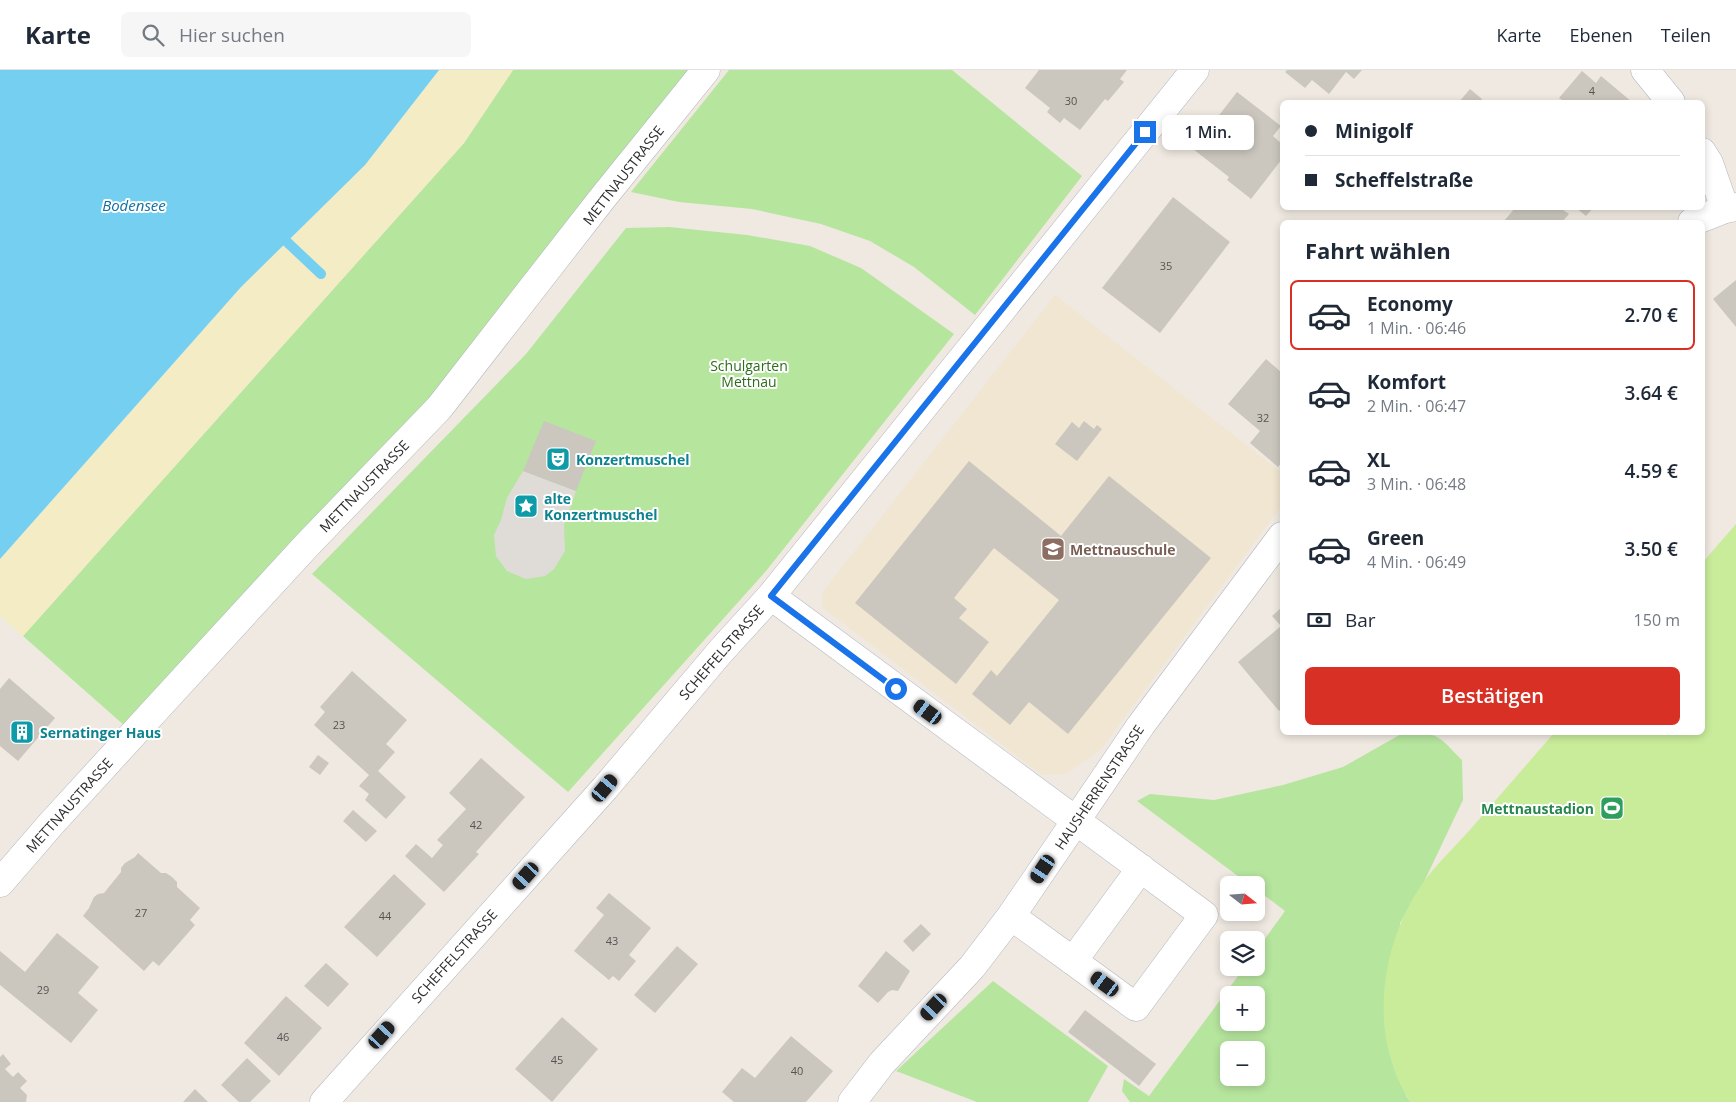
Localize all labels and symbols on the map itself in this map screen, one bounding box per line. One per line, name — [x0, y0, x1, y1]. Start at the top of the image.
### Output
house number: 4 — [1589, 83, 1596, 98]
house number: 30 — [1065, 93, 1077, 108]
callout: 1 Min. — [1162, 114, 1255, 150]
street label: METTNAUSTRASSE — [578, 121, 668, 229]
route end — [1134, 121, 1156, 143]
water label: Bodensee — [102, 195, 166, 215]
house number: 35 — [1160, 258, 1172, 273]
park label: Schulgarten Mettnau — [710, 356, 788, 391]
house number: 32 — [1257, 410, 1269, 425]
street label: METTNAUSTRASSE — [315, 436, 413, 536]
theatre icon: Konzertmuschel — [545, 446, 571, 472]
place label: Konzertmuschel — [576, 450, 690, 469]
place label: alte Konzertmuschel — [544, 489, 658, 524]
place icon: alte Konzertmuschel — [513, 493, 539, 519]
school or university icon: Mettnauschule — [1040, 536, 1066, 562]
place label: Mettnauschule — [1070, 540, 1176, 559]
street label: SCHEFFELSTRASSE — [674, 600, 768, 704]
route start — [885, 678, 907, 700]
car — [911, 697, 944, 727]
house number: 23 — [333, 717, 345, 732]
building icon: Sernatinger Haus — [9, 719, 35, 745]
street label: HAUSHERRENSTRASSE — [1050, 721, 1148, 853]
place label: Sernatinger Haus — [40, 723, 161, 742]
street label: METTNAUSTRASSE — [21, 754, 117, 856]
car — [589, 772, 620, 804]
sports icon: Mettnaustadion — [1599, 795, 1625, 821]
place label: Mettnaustadion — [1481, 799, 1594, 818]
house number: 42 — [470, 817, 482, 832]
car — [1028, 852, 1057, 886]
car — [510, 860, 541, 892]
north arrow — [1220, 876, 1265, 921]
house number: 27 — [135, 905, 147, 920]
street label: SCHEFFELSTRASSE — [407, 905, 501, 1007]
house number: 44 — [379, 908, 392, 923]
house number: 43 — [606, 933, 618, 948]
car — [1088, 969, 1121, 999]
house number: 29 — [37, 982, 49, 997]
car — [918, 991, 949, 1023]
car — [366, 1019, 397, 1051]
house number: 46 — [277, 1029, 289, 1044]
house number: 45 — [551, 1052, 563, 1067]
house number: 40 — [791, 1063, 803, 1078]

